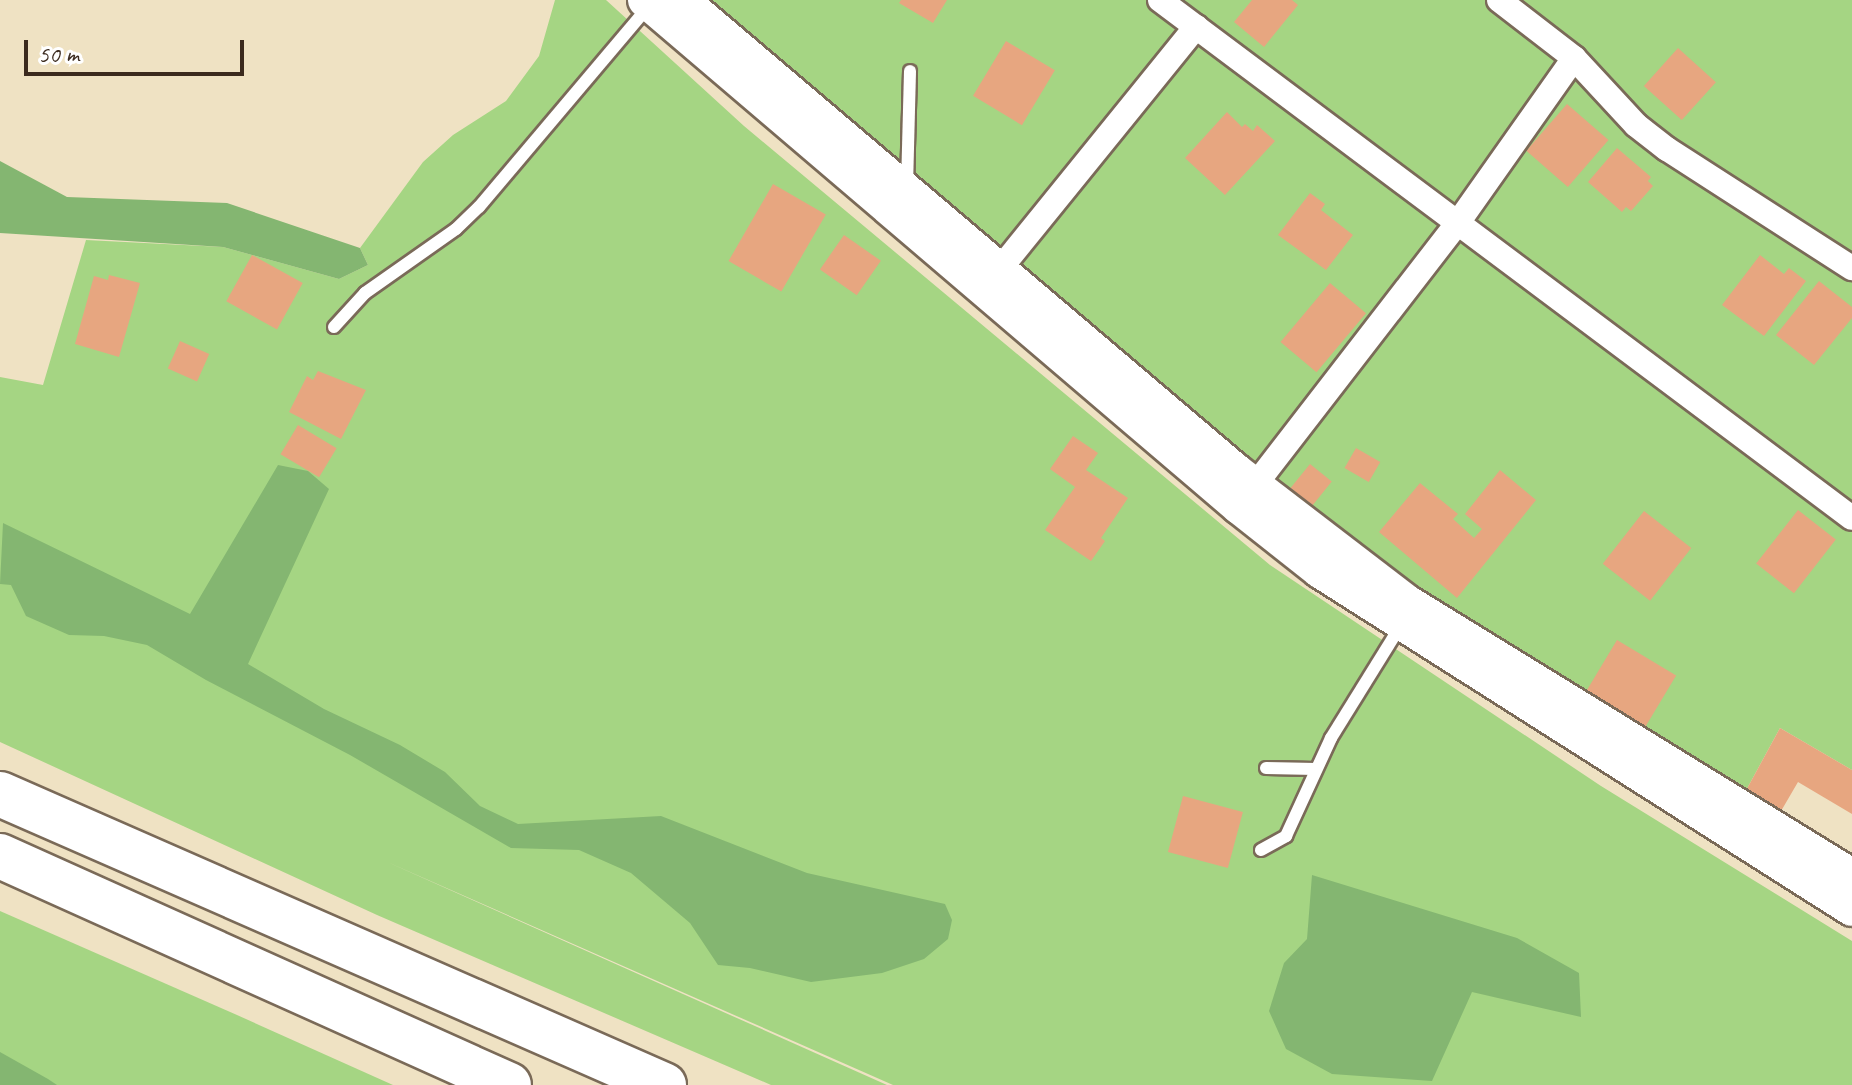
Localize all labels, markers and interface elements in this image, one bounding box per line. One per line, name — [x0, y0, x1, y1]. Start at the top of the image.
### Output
scale bar — [28, 24, 248, 74]
text: 50 m — [38, 39, 79, 69]

